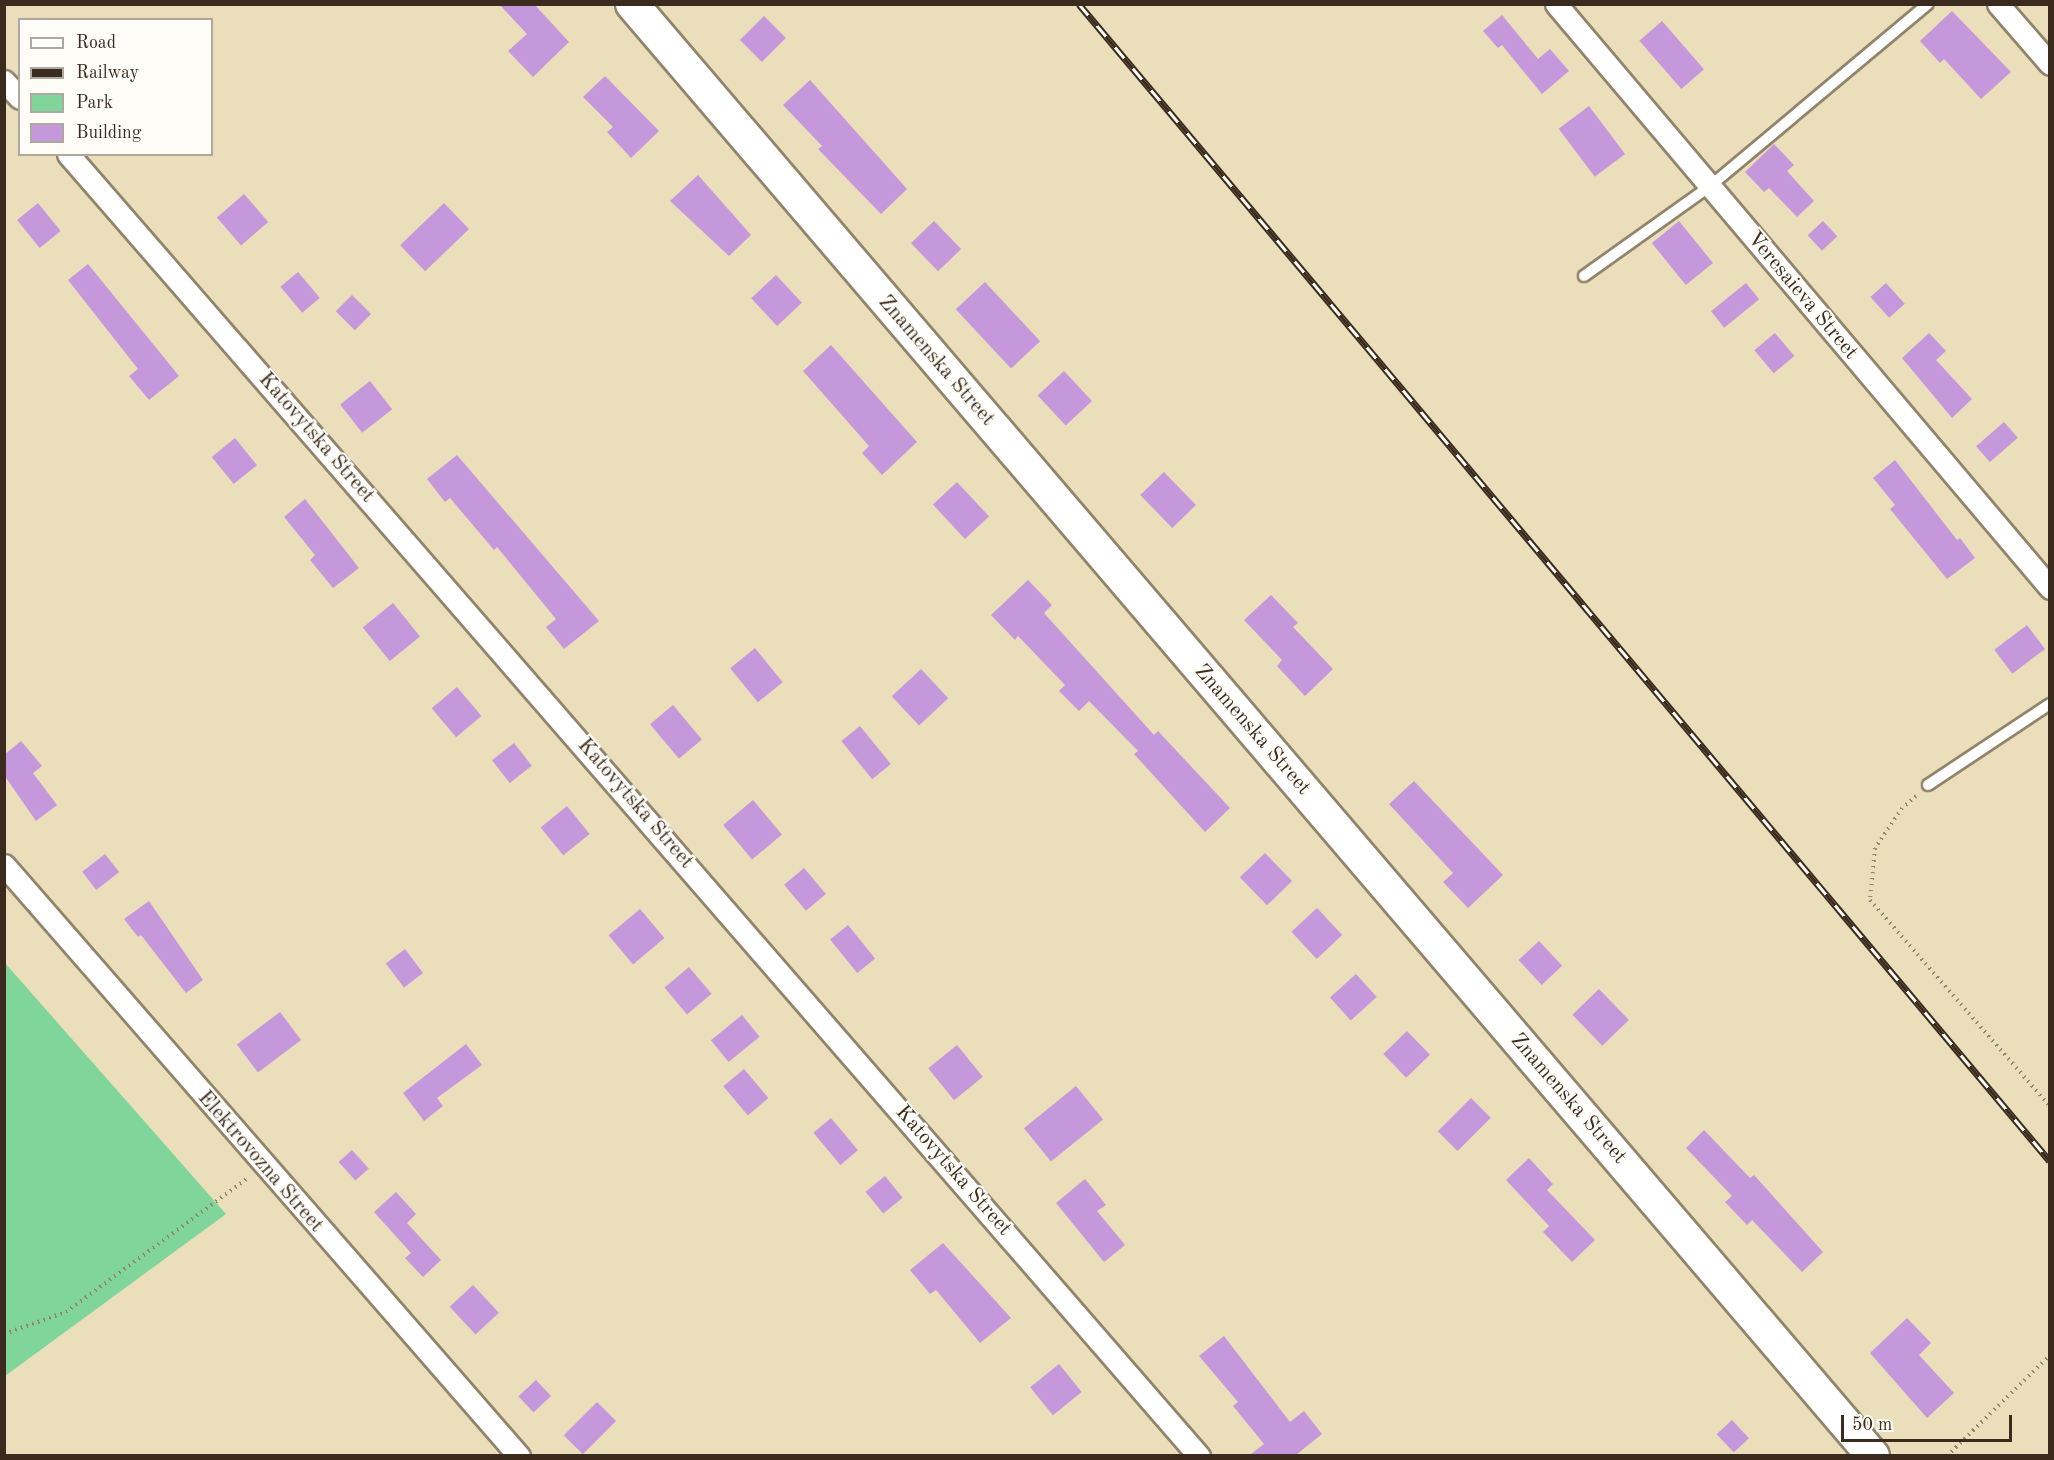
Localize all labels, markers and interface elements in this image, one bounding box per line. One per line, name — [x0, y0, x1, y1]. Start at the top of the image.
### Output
legend — [18, 18, 213, 156]
text: Road — [76, 34, 116, 52]
text: Railway — [76, 64, 139, 82]
text: Park — [76, 94, 113, 112]
text: Building — [76, 124, 141, 142]
street label: Veresaieva Street — [1741, 227, 1863, 365]
street label: Znamenska Street — [872, 290, 1000, 432]
street label: Katovytska Street — [252, 368, 380, 508]
street label: Znamenska Street — [1188, 659, 1316, 801]
street label: Katovytska Street — [571, 734, 699, 874]
street label: Znamenska Street — [1504, 1028, 1632, 1170]
street label: Elektrovozna Street — [192, 1086, 328, 1238]
street label: Katovytska Street — [889, 1101, 1017, 1241]
scale bar — [1844, 1403, 2015, 1441]
text: 50 m — [1852, 1416, 1892, 1434]

